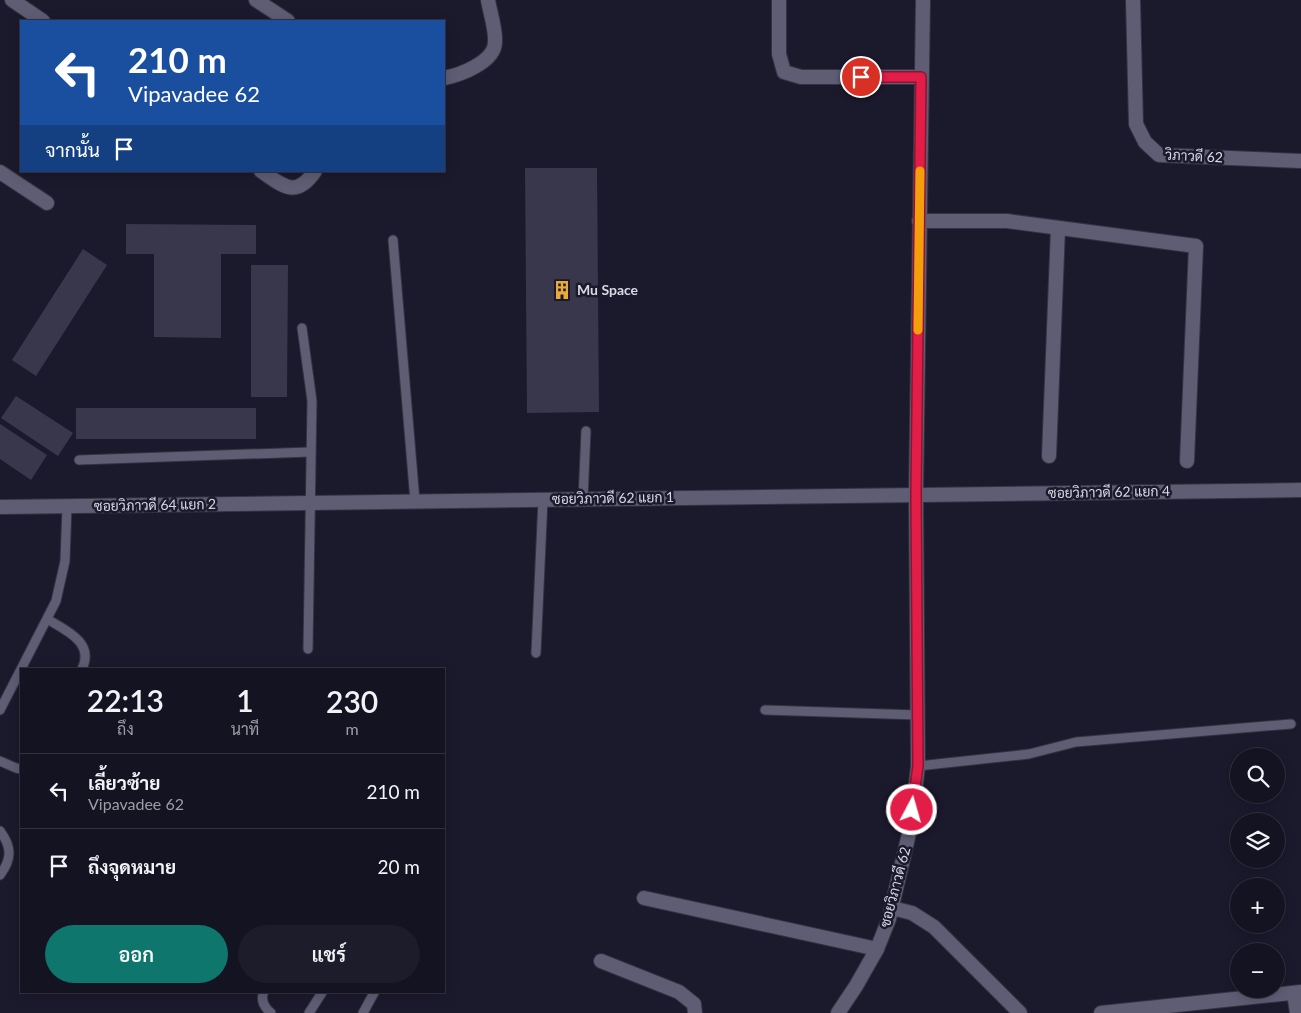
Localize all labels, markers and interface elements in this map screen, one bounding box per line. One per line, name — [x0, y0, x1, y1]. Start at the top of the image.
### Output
text: 210 m — [128, 38, 227, 80]
icon: left — [45, 40, 110, 105]
pin — [840, 56, 882, 98]
icon: arrive — [847, 63, 875, 91]
text: Vipavadee 62 — [128, 80, 260, 107]
icon: arrive — [110, 135, 138, 163]
text: จากนั้น — [45, 138, 100, 161]
street label: วิภาวดี 62 — [1164, 145, 1223, 166]
building icon: Mu Space — [551, 279, 573, 301]
place label: Mu Space — [577, 281, 639, 298]
street label: ซอยวิภาวดี 62 แยก 4 — [1048, 482, 1170, 501]
street label: ซอยวิภาวดี 62 แยก 1 — [552, 488, 674, 507]
street label: ซอยวิภาวดี 64 แยก 2 — [94, 495, 216, 514]
text: 22:13 — [87, 682, 164, 718]
text: 1 — [236, 682, 254, 718]
text: 230 — [326, 683, 378, 719]
text: ถึง — [117, 719, 134, 738]
text: นาที — [231, 719, 259, 738]
text: m — [346, 719, 359, 738]
map controls — [1230, 748, 1285, 998]
button: search — [1230, 748, 1285, 803]
text: เลี้ยวซ้าย — [88, 771, 160, 794]
icon: left — [45, 777, 73, 805]
text: 210 m — [366, 780, 420, 803]
position arrow — [885, 783, 937, 835]
text: Vipavadee 62 — [88, 794, 184, 813]
button: layers — [1230, 813, 1285, 868]
street label: ซอยวิภาวดี 62 — [876, 845, 913, 929]
icon: arrive — [45, 852, 73, 880]
text: ถึงจุดหมาย — [88, 855, 176, 878]
text: 20 m — [377, 855, 420, 878]
button: + — [1230, 878, 1285, 933]
button: ออก — [45, 925, 228, 983]
button: แชร์ — [238, 925, 420, 983]
button: − — [1230, 943, 1285, 998]

